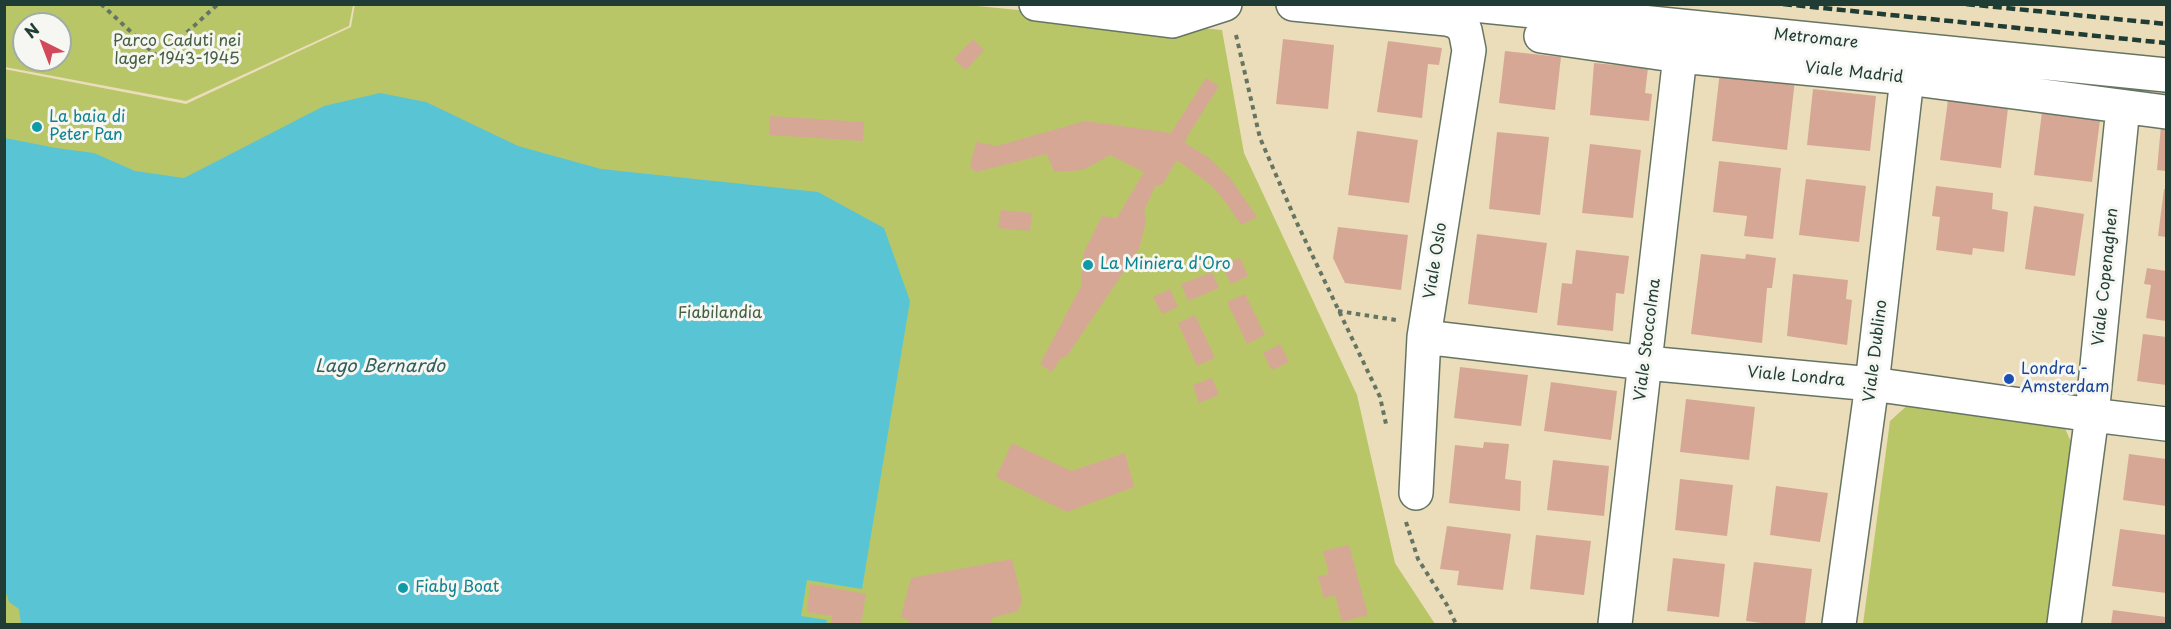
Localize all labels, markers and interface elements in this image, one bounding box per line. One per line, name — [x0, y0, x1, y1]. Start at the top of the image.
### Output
north arrow — [12, 12, 72, 72]
text: N — [19, 17, 44, 43]
street label: Metromare — [1773, 25, 1859, 53]
park label: Parco Caduti nei lager 1943-1945 — [113, 32, 241, 70]
street label: Viale Madrid — [1804, 58, 1904, 88]
place label: La baia di Peter Pan — [49, 108, 125, 146]
marker: La baia di Peter Pan — [30, 120, 44, 134]
street label: Viale Copenaghen — [2089, 207, 2123, 347]
street label: Viale Oslo — [1420, 221, 1452, 301]
place label: La Miniera d'Oro — [1100, 255, 1231, 275]
marker: La Miniera d'Oro — [1081, 258, 1095, 272]
street label: Viale Stoccolma — [1631, 278, 1665, 402]
street label: Viale Dublino — [1860, 299, 1892, 403]
park label: Fiabilandia — [678, 304, 762, 324]
water label: Lago Bernardo — [315, 356, 445, 378]
place label: Londra - Amsterdam — [2021, 360, 2110, 398]
street label: Viale Londra — [1746, 363, 1846, 391]
marker: Londra - Amsterdam — [2002, 372, 2016, 386]
place label: Fiaby Boat — [415, 578, 499, 598]
marker: Fiaby Boat — [396, 581, 410, 595]

